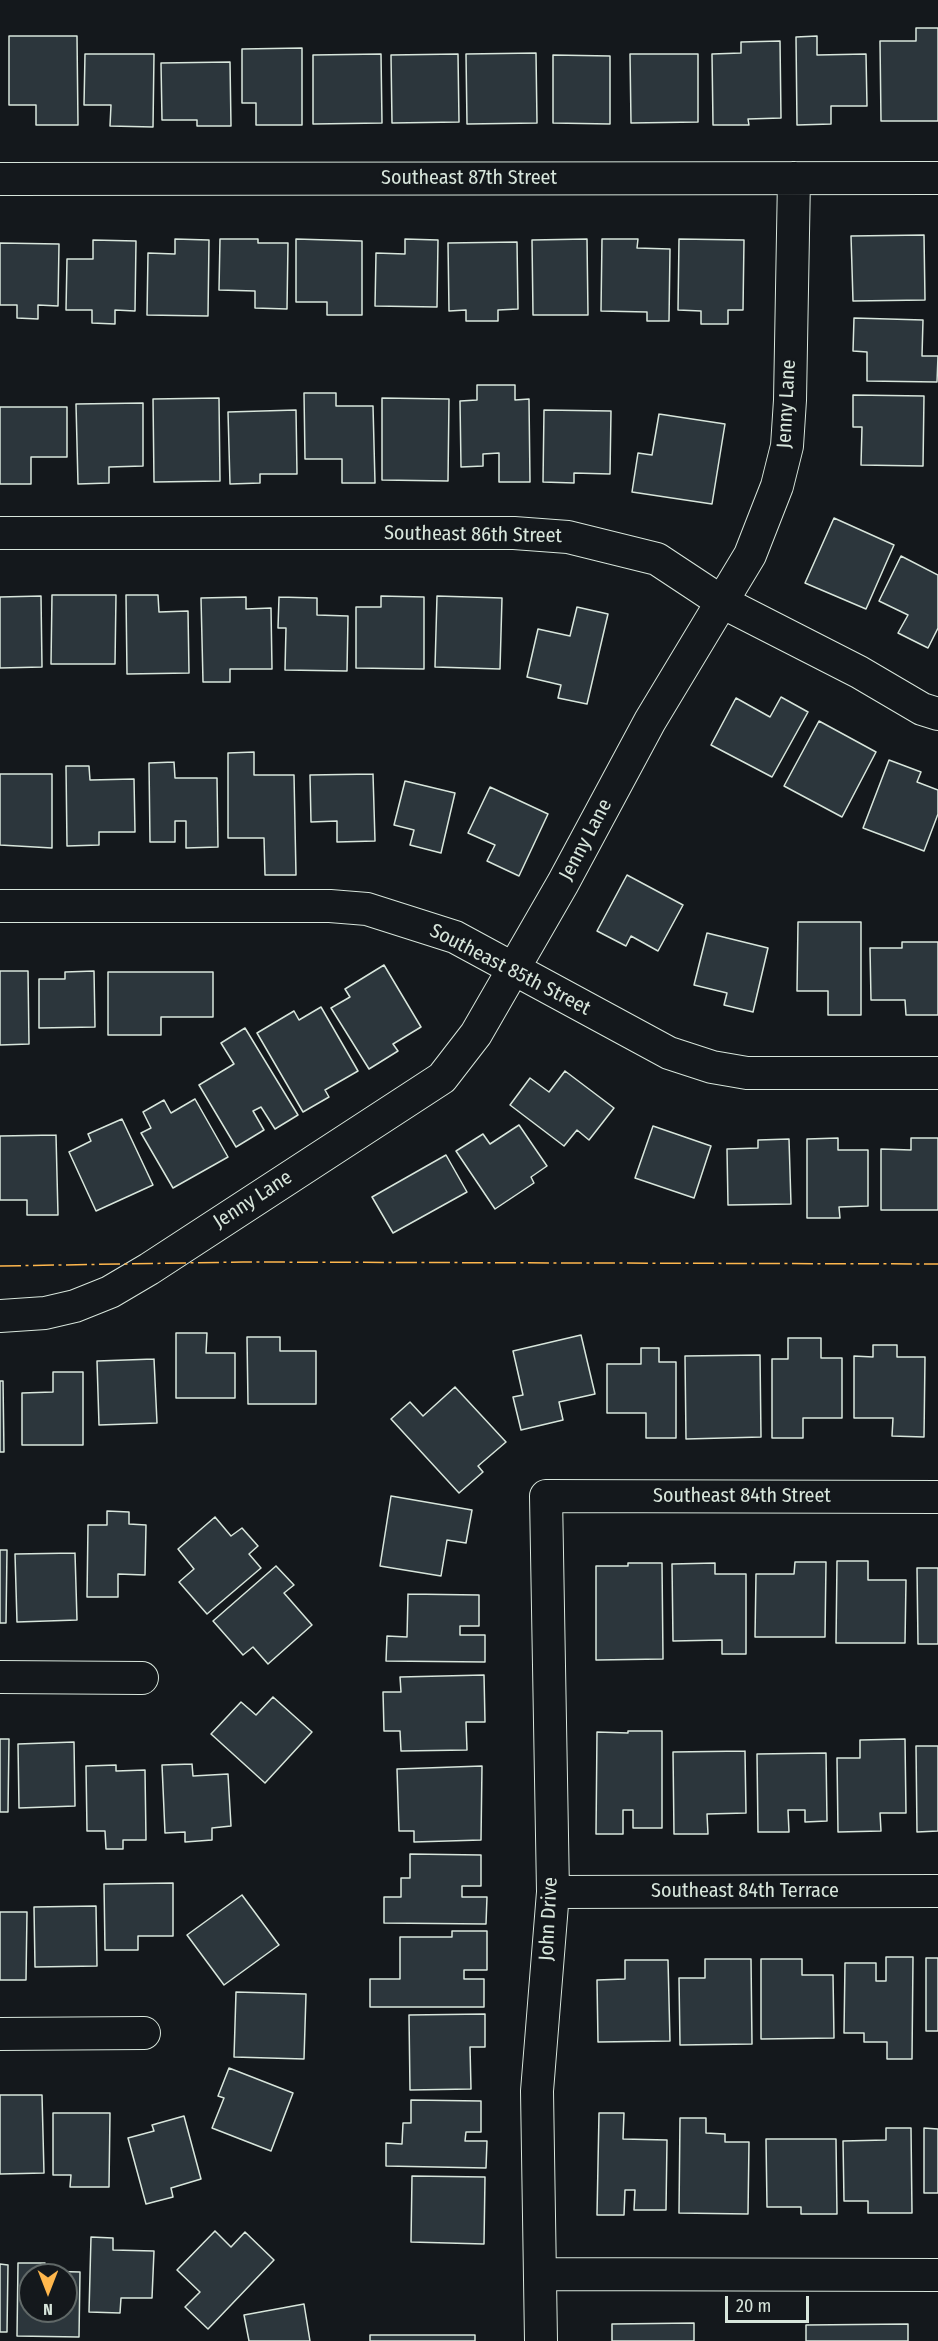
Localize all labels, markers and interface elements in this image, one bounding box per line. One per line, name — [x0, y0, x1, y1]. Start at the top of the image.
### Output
street label: Southeast 87th Street — [381, 166, 557, 190]
street label: Jenny Lane — [773, 359, 801, 449]
street label: Southeast 86th Street — [384, 521, 562, 549]
street label: Jenny Lane — [555, 795, 617, 885]
street label: Southeast 85th Street — [426, 919, 594, 1021]
street label: Jenny Lane — [209, 1166, 297, 1234]
street label: Southeast 84th Street — [653, 1484, 831, 1508]
street label: John Drive — [535, 1876, 563, 1962]
street label: Southeast 84th Terrace — [651, 1879, 839, 1903]
north arrow — [18, 2263, 78, 2323]
scale bar — [728, 2284, 812, 2322]
text: 20 m — [736, 2295, 771, 2317]
text: N — [43, 2300, 53, 2319]

